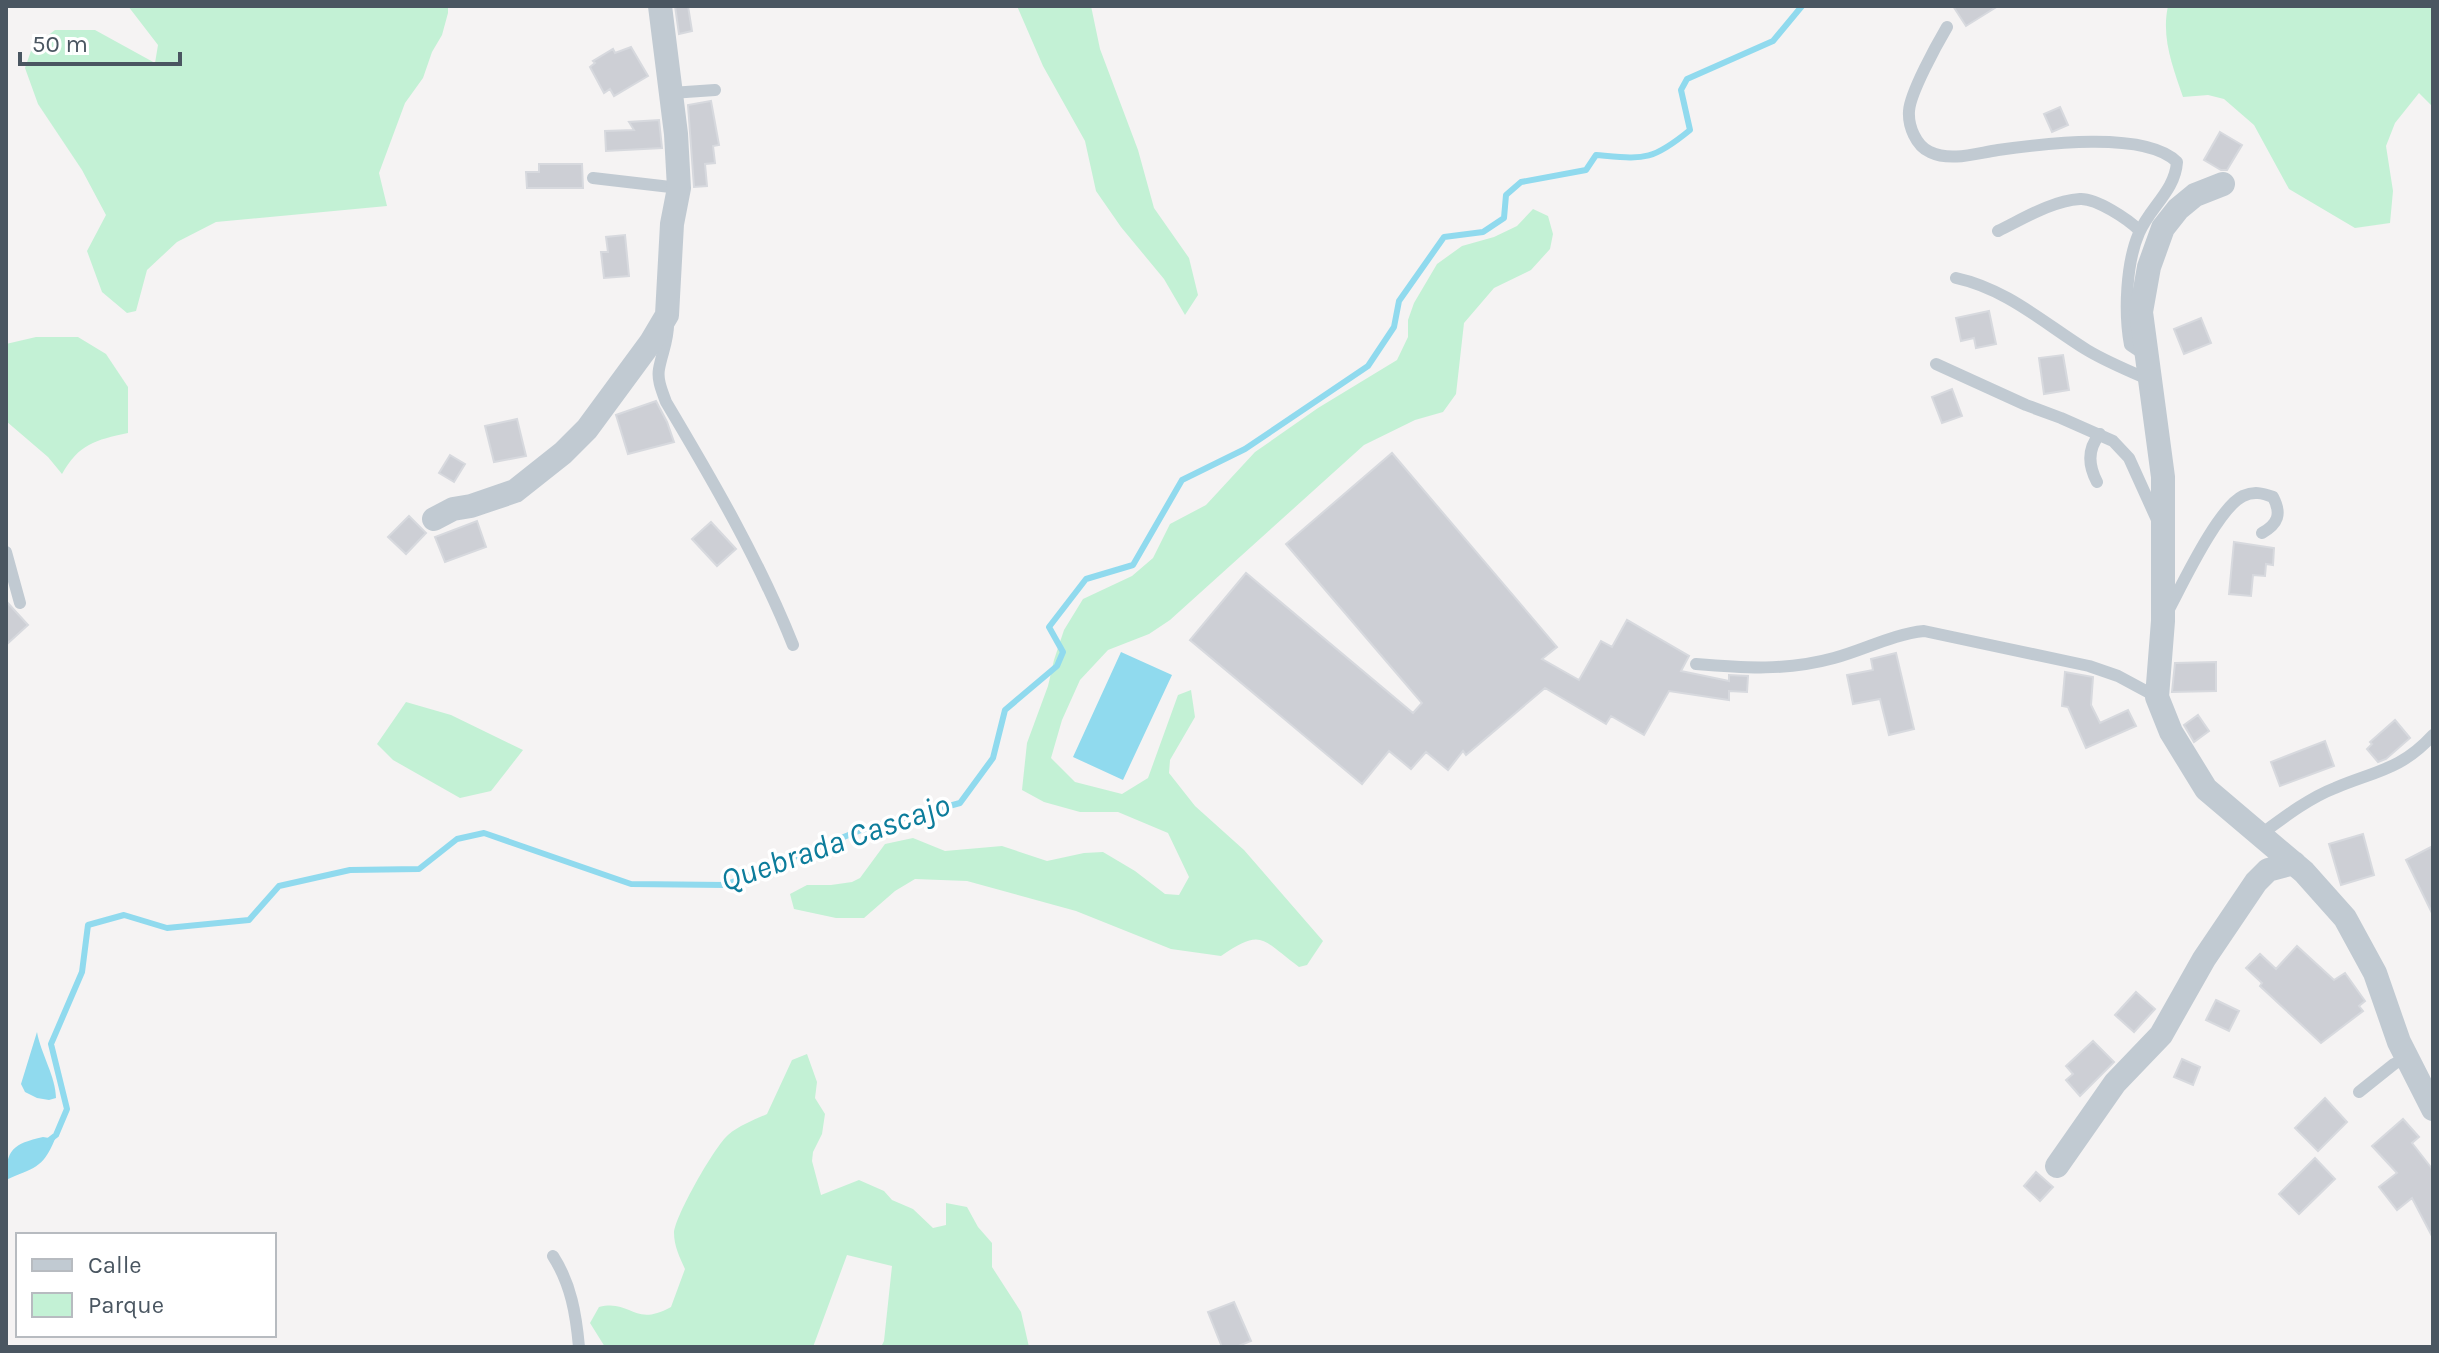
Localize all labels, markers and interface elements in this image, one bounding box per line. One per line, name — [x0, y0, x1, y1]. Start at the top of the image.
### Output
scale bar — [20, 16, 180, 66]
text: 50 m — [32, 30, 88, 58]
water label: Quebrada Cascajo — [716, 786, 955, 899]
legend — [16, 1233, 276, 1337]
text: Calle — [88, 1251, 142, 1279]
text: Parque — [88, 1291, 164, 1319]

